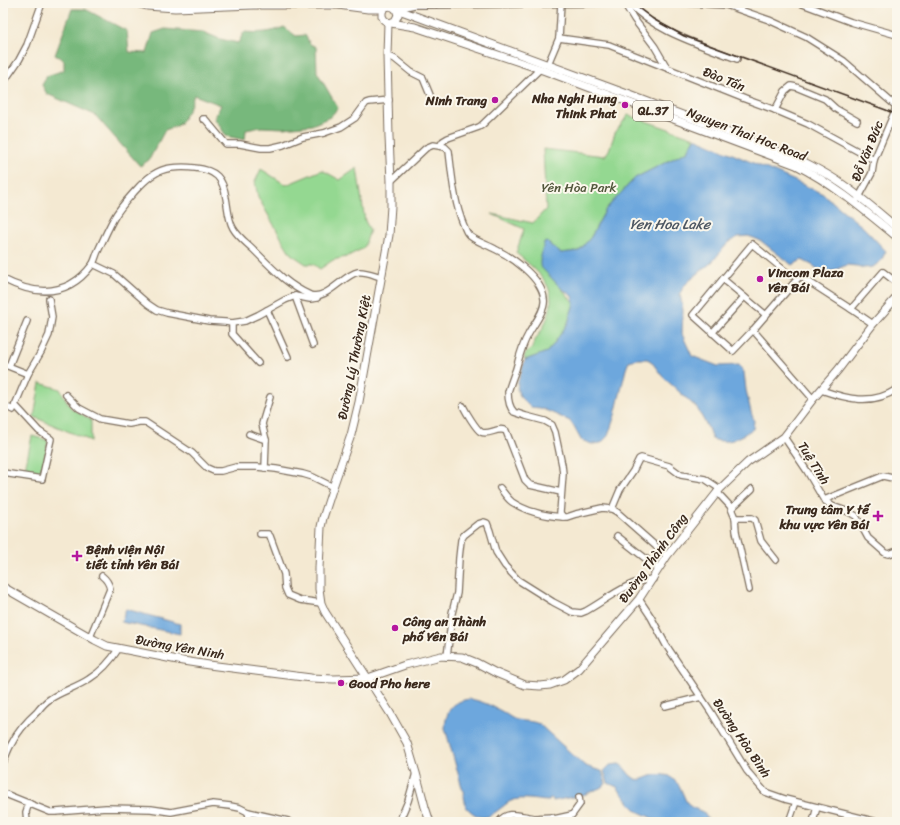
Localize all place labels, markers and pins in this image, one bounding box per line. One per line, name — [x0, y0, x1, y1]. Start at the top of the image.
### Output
place label: Nha Nghi Hung Think Phat — [531, 87, 617, 125]
place label: Ninh Trang — [425, 89, 487, 112]
marker: Ninh Trang — [490, 95, 500, 105]
marker: Nha Nghi Hung Think Phat — [620, 100, 630, 110]
place label: Vincom Plaza Yên Bái — [768, 261, 844, 299]
marker: Vincom Plaza Yên Bái — [755, 274, 765, 284]
place label: Trung tâm Y tế khu vực Yên Bái — [779, 498, 871, 536]
marker: Trung tâm Y tế khu vực Yên Bái — [872, 510, 884, 522]
place label: Bệnh viện Nội tiết tỉnh Yên Bái — [86, 538, 180, 576]
marker: Bệnh viện Nội tiết tỉnh Yên Bái — [71, 550, 83, 562]
place label: Công an Thành phố Yên Bái — [402, 610, 486, 648]
marker: Công an Thành phố Yên Bái — [390, 623, 400, 633]
place label: Good Pho here — [348, 672, 431, 695]
marker: Good Pho here — [336, 678, 346, 688]

